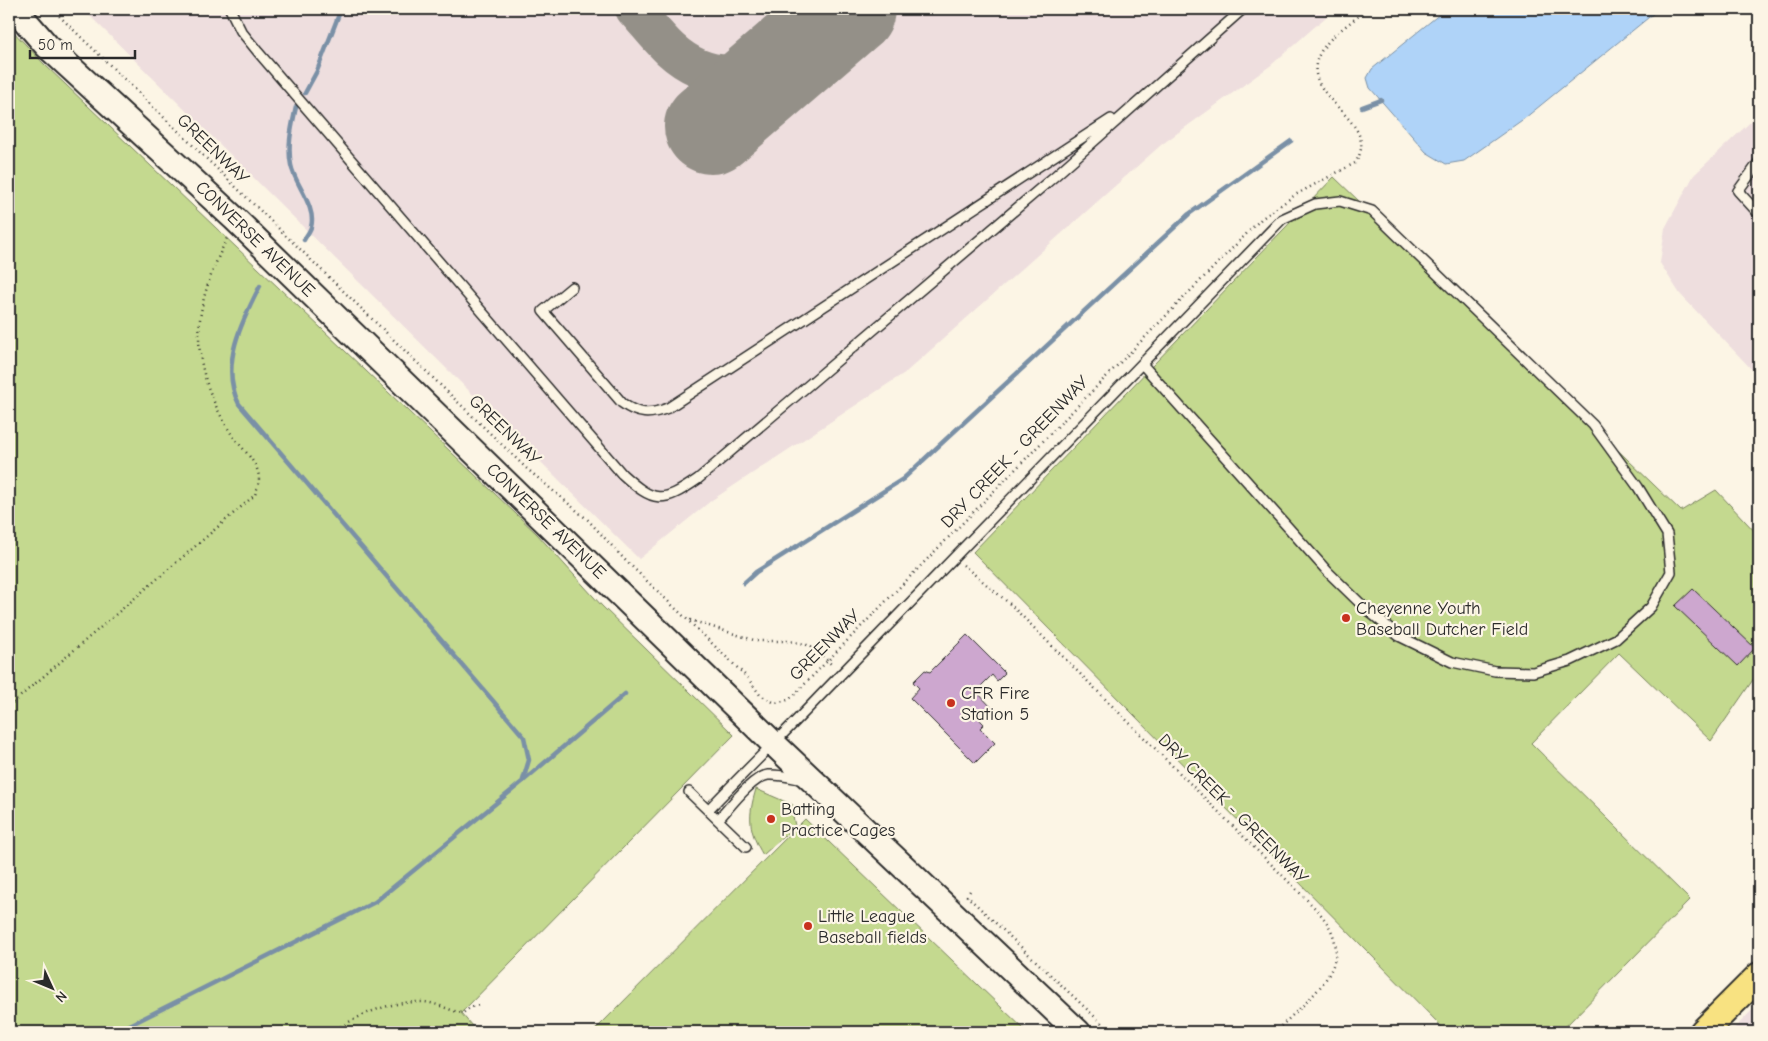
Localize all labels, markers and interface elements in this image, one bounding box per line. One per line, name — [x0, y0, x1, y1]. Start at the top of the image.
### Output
scale bar — [30, 28, 135, 60]
text: 50 m — [38, 36, 73, 54]
street label: GREENWAY — [173, 110, 254, 189]
street label: CONVERSE AVENUE — [191, 177, 319, 301]
street label: DRY CREEK - GREENWAY — [937, 371, 1093, 532]
street label: GREENWAY — [465, 391, 546, 470]
street label: CONVERSE AVENUE — [482, 459, 610, 583]
place label: Cheyenne Youth Baseball Dutcher Field — [1356, 598, 1528, 640]
street label: GREENWAY — [785, 605, 865, 685]
marker: Cheyenne Youth Baseball Dutcher Field — [1340, 612, 1352, 624]
place label: CFR Fire Station 5 — [961, 683, 1029, 725]
marker: CFR Fire Station 5 — [945, 697, 957, 709]
street label: DRY CREEK - GREENWAY — [1154, 730, 1313, 889]
place label: Batting Practice Cages — [781, 799, 895, 841]
marker: Batting Practice Cages — [765, 813, 777, 825]
place label: Little League Baseball fields — [818, 906, 927, 948]
marker: Little League Baseball fields — [802, 920, 814, 932]
north arrow — [28, 964, 78, 1014]
text: N — [52, 987, 70, 1006]

